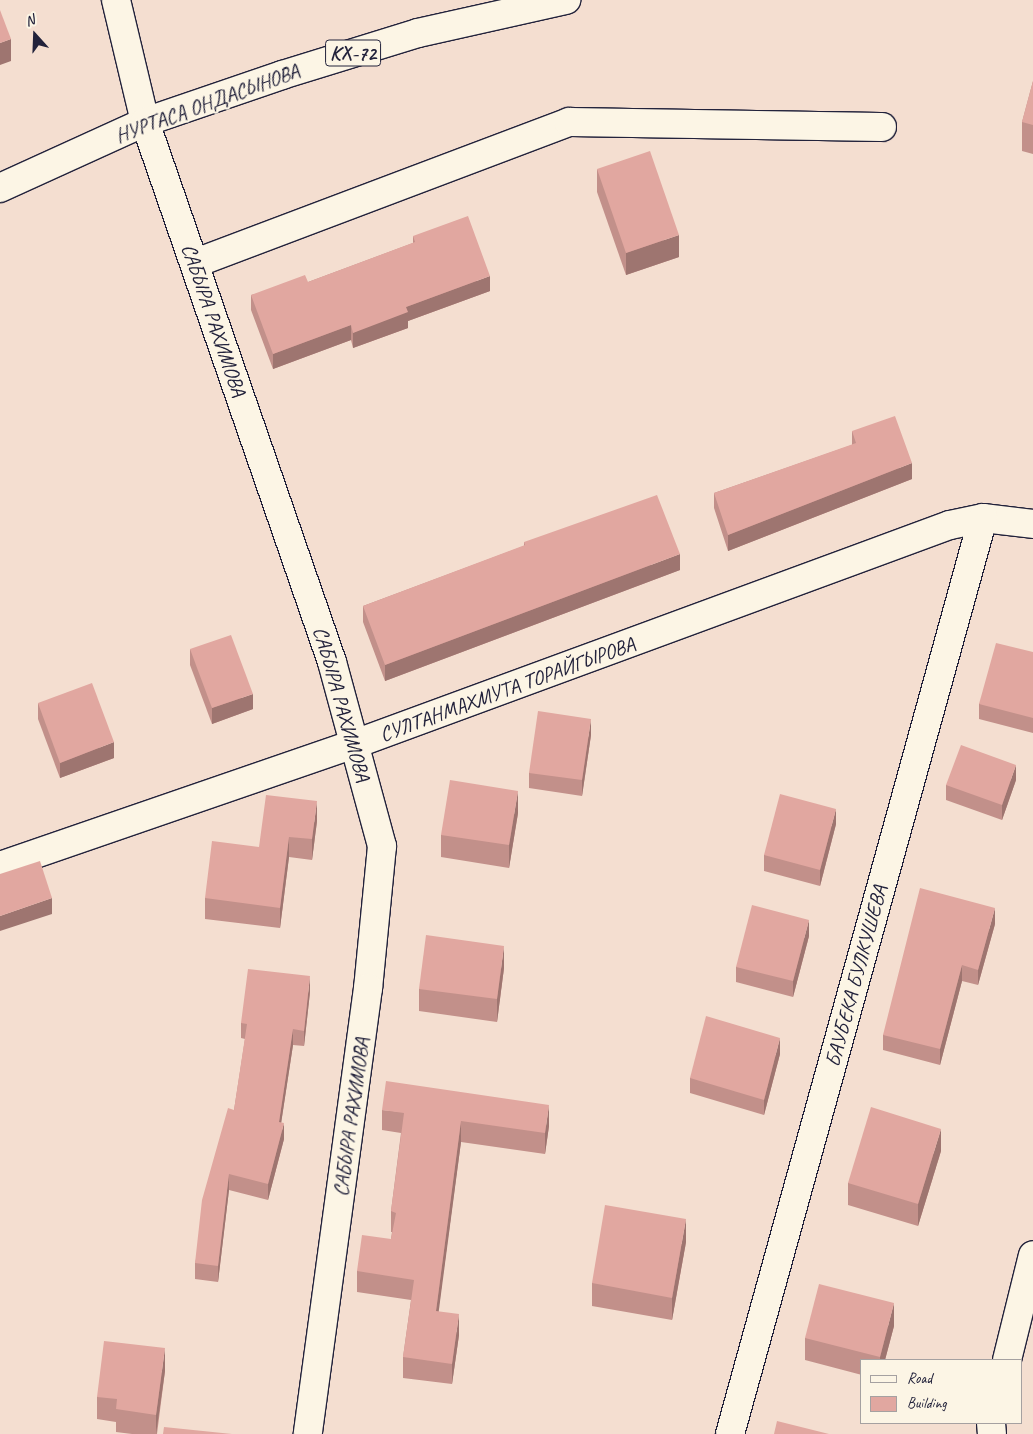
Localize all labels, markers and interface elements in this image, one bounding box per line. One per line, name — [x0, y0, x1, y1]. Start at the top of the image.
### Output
north arrow — [10, 10, 60, 60]
text: N — [23, 11, 37, 30]
road number: КХ-72 — [324, 36, 382, 70]
street label: НУРТАСА ОНДАСЫНОВА — [112, 58, 302, 148]
street label: САБЫРА РАХИМОВА — [176, 240, 252, 400]
street label: САБЫРА РАХИМОВА — [308, 624, 376, 784]
street label: СУЛТАНМАХМУТА ТОРАЙГЫРОВА — [376, 631, 638, 747]
street label: БАУБЕКА БУЛКУШЕВА — [820, 883, 892, 1069]
street label: САБЫРА РАХИМОВА — [327, 1036, 375, 1198]
legend — [860, 1359, 1023, 1424]
text: Road — [907, 1369, 932, 1388]
text: Building — [907, 1394, 946, 1413]

